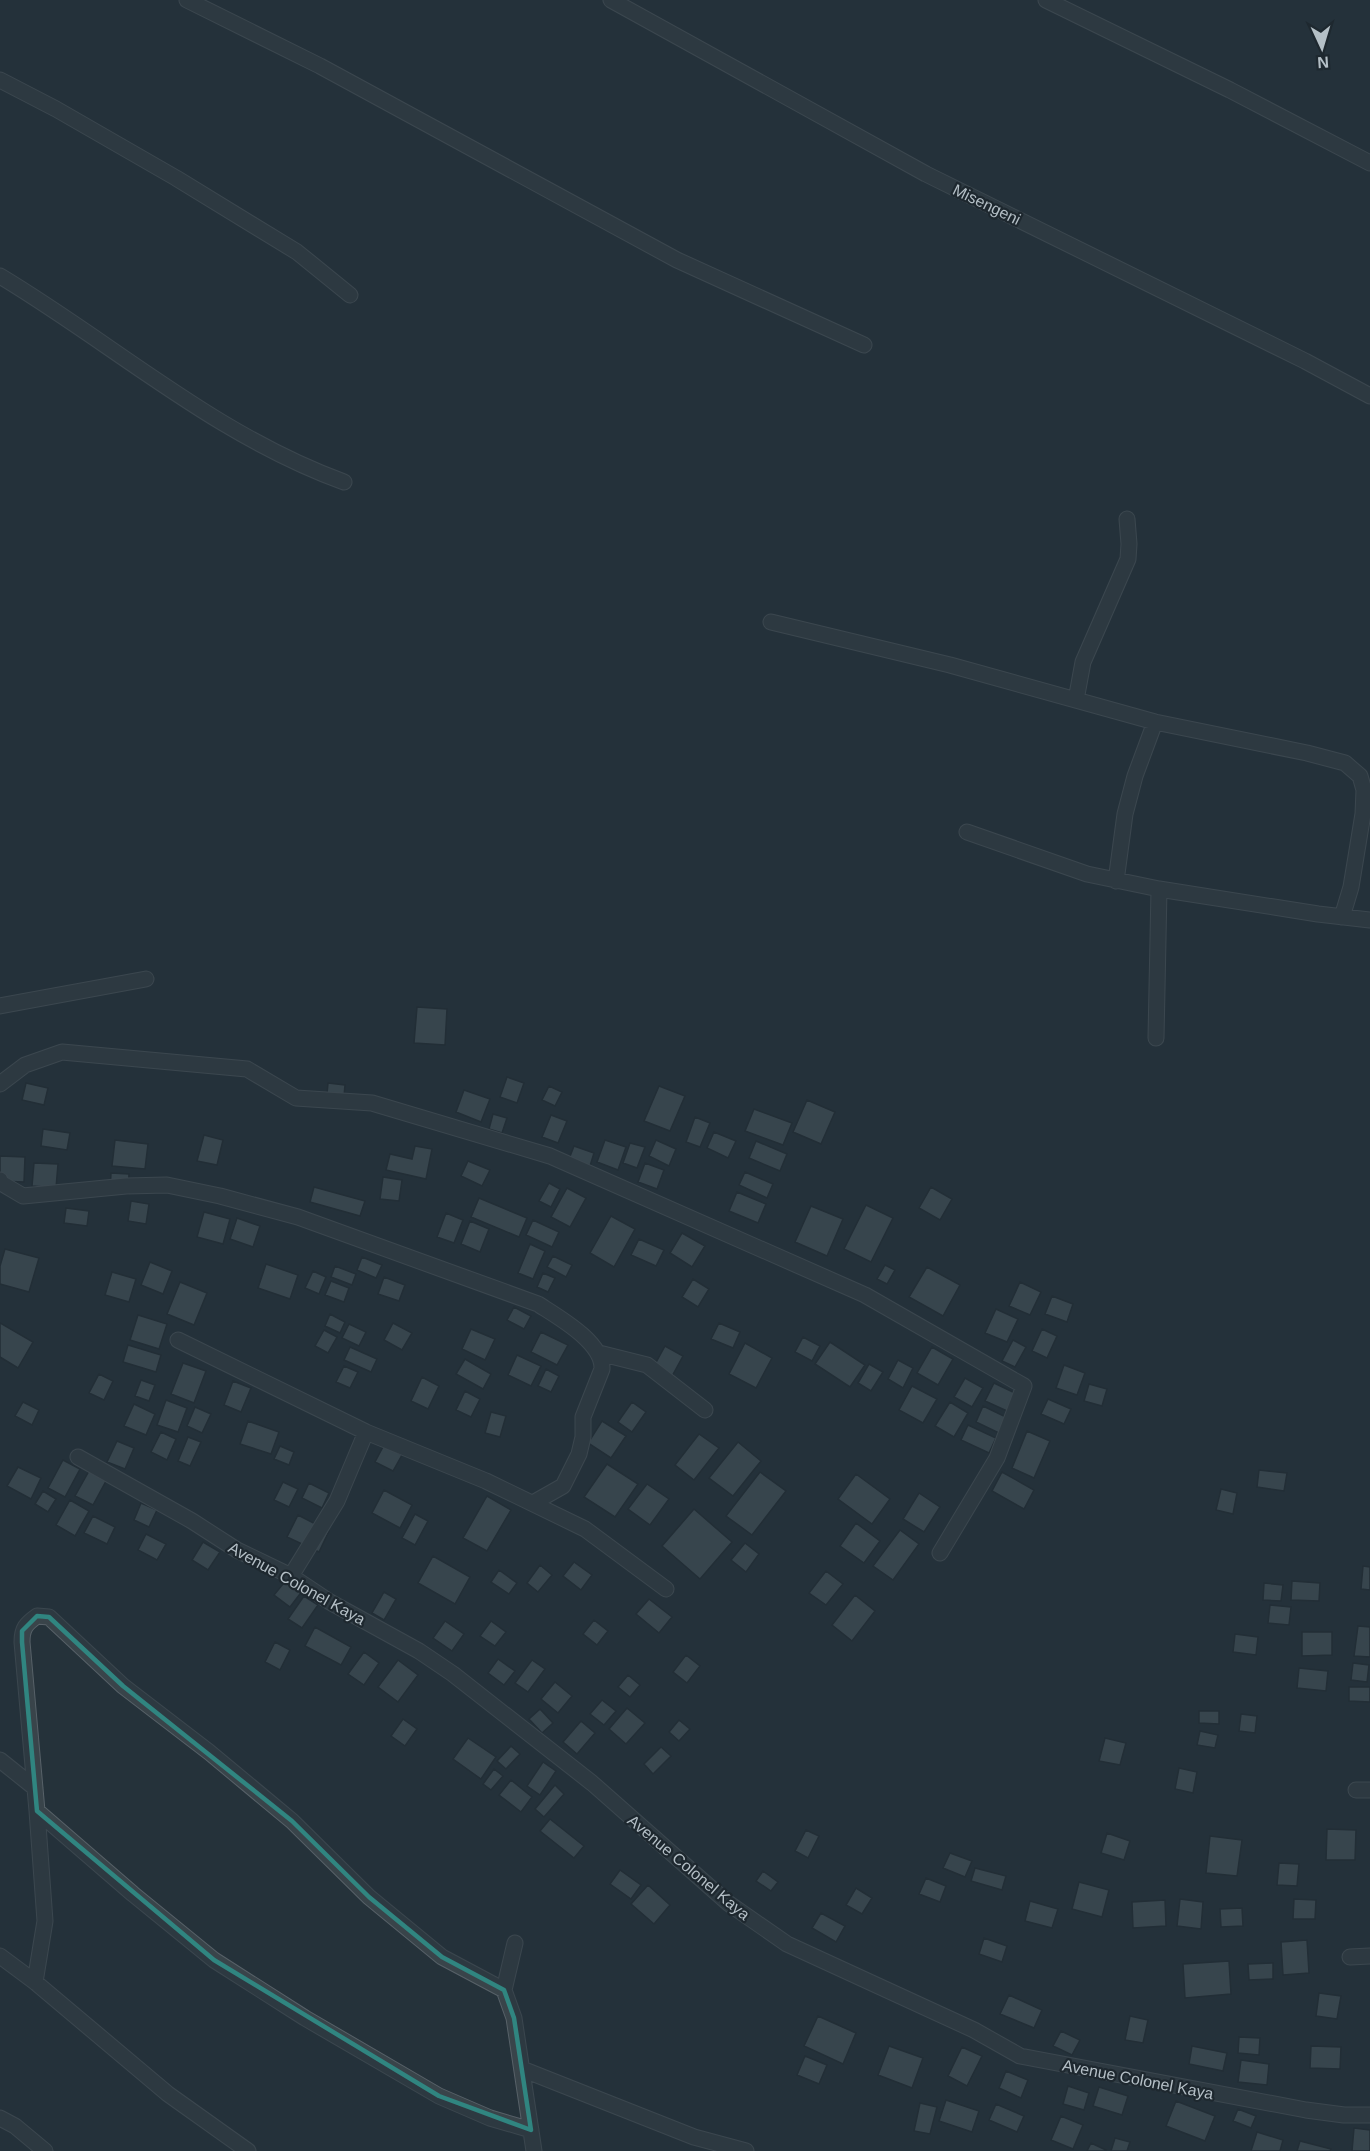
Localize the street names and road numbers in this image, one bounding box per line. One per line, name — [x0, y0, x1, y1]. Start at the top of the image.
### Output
street label: Misengeni — [950, 181, 1023, 228]
street label: Avenue Colonel Kaya — [225, 1539, 368, 1628]
street label: Avenue Colonel Kaya — [624, 1812, 753, 1923]
street label: Avenue Colonel Kaya — [1061, 2056, 1215, 2103]

